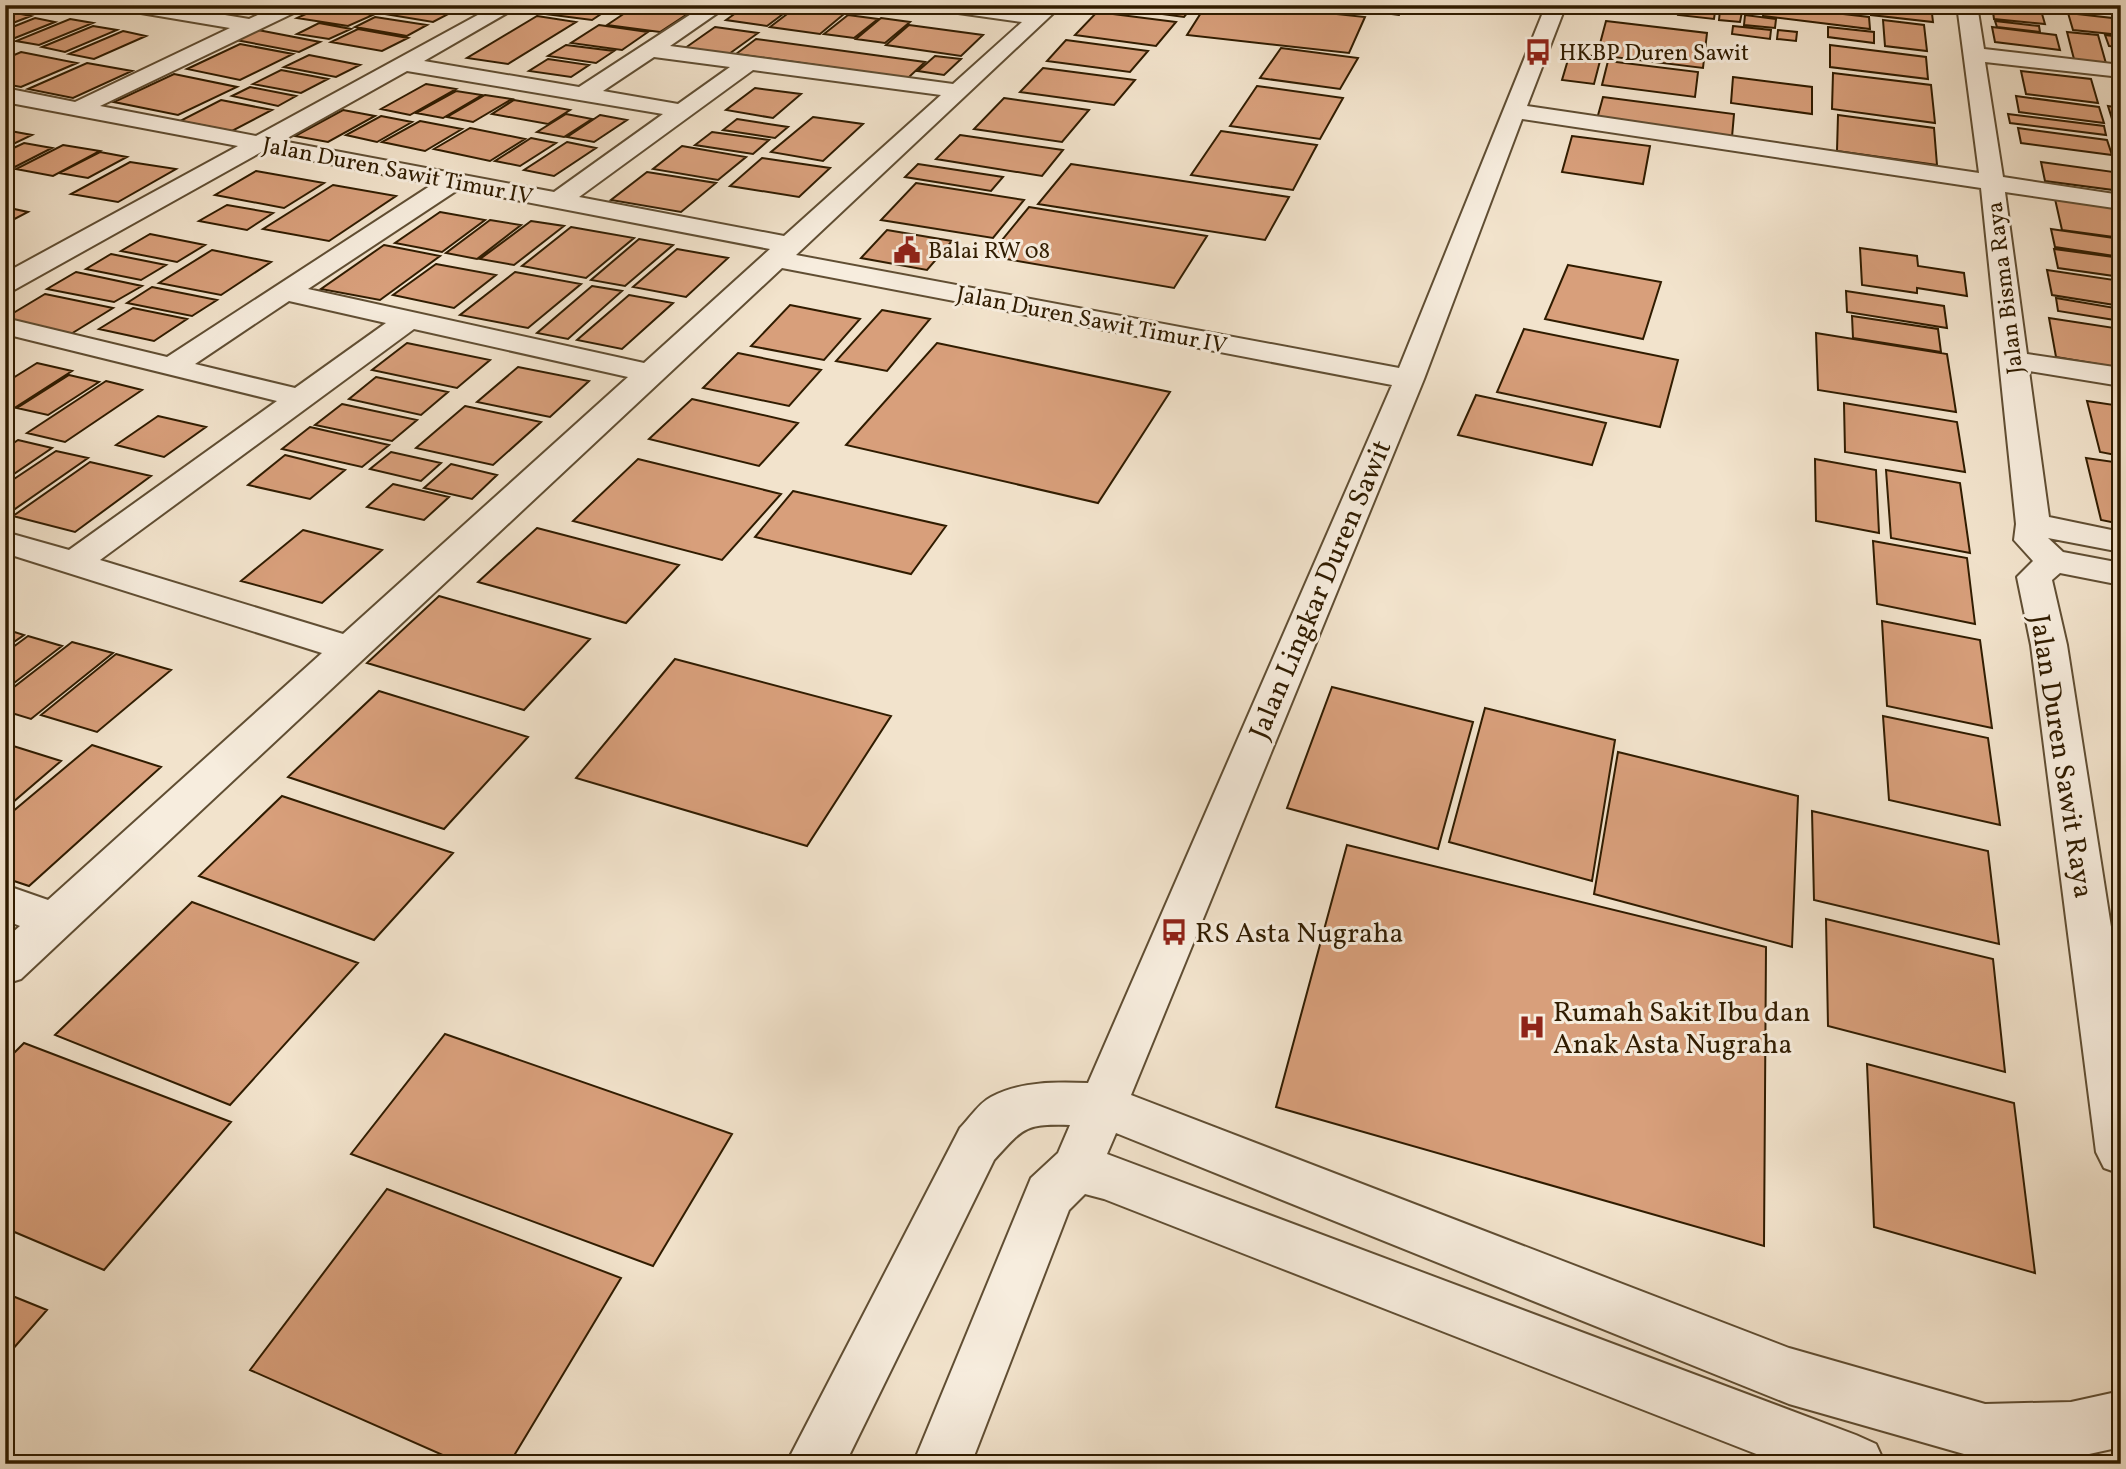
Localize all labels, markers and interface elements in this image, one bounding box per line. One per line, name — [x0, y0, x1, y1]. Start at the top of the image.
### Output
bus stop icon: HKBP Duren Sawit — [1523, 37, 1553, 67]
place label: HKBP Duren Sawit — [1559, 38, 1749, 70]
street label: Jalan Duren Sawit Timur IV — [259, 130, 536, 214]
street label: Jalan Bisma Raya — [1980, 200, 2032, 376]
public building icon: Balai RW 08 — [892, 235, 922, 265]
place label: Balai RW 08 — [928, 236, 1050, 268]
street label: Jalan Duren Sawit Timur IV — [953, 279, 1230, 363]
street label: Jalan Lingkar Duren Sawit — [1241, 434, 1402, 746]
street label: Jalan Duren Sawit Raya — [2019, 612, 2102, 901]
place label: RS Asta Nugraha — [1195, 915, 1403, 954]
bus stop icon: RS Asta Nugraha — [1159, 917, 1189, 947]
place label: Rumah Sakit Ibu dan Anak Asta Nugraha — [1553, 994, 1811, 1065]
hospital icon: Rumah Sakit Ibu dan Anak Asta Nugraha — [1517, 1012, 1547, 1042]

